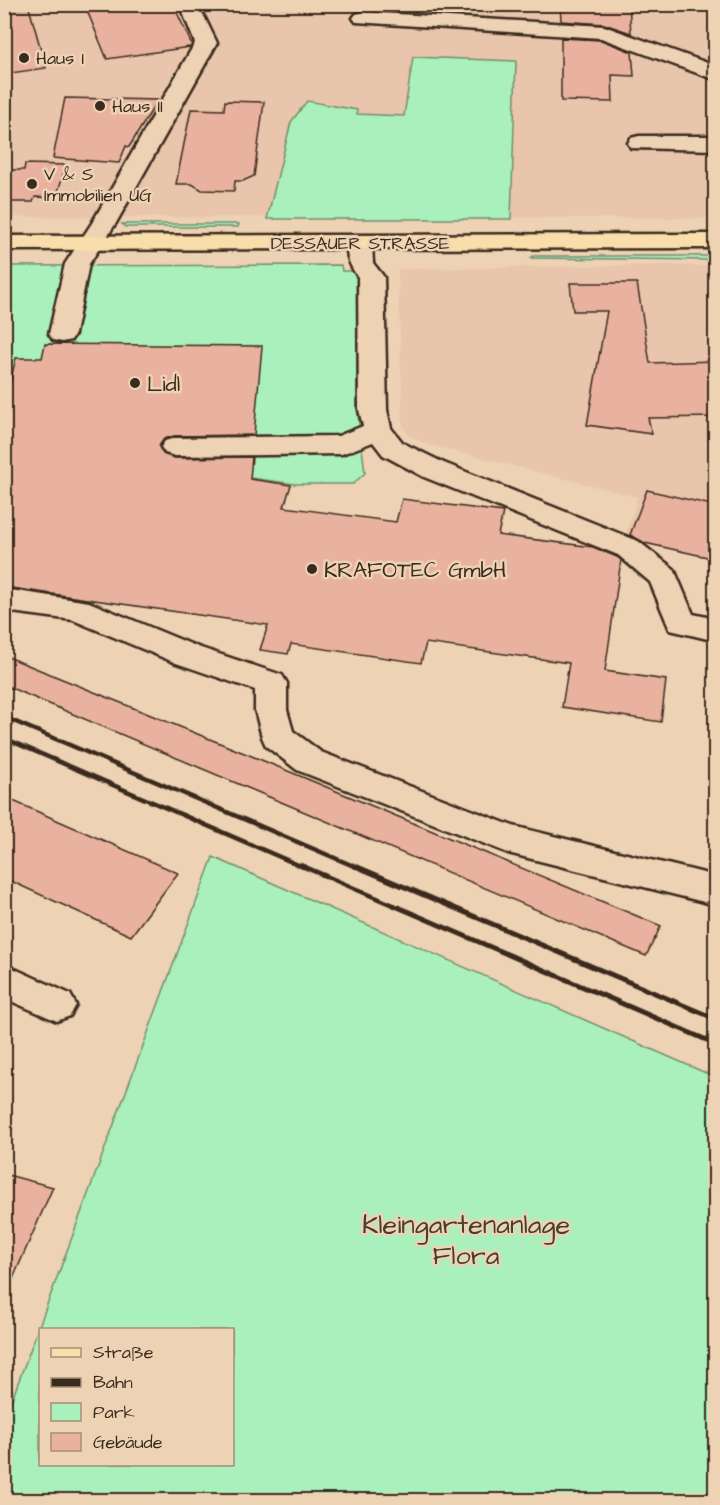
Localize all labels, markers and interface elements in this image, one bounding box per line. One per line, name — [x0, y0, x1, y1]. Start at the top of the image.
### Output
place label: Haus I — [36, 46, 84, 71]
marker: Haus I — [17, 51, 31, 65]
place label: Haus II — [112, 94, 163, 119]
marker: Haus II — [93, 99, 107, 113]
place label: V & S Immobilien UG — [44, 162, 152, 208]
marker: V & S Immobilien UG — [25, 177, 39, 191]
street label: DESSAUER STRASSE — [271, 231, 450, 256]
place label: Lidl — [147, 369, 180, 400]
marker: Lidl — [128, 376, 142, 390]
place label: KRAFOTEC GmbH — [324, 555, 506, 586]
marker: KRAFOTEC GmbH — [305, 562, 319, 576]
park label: Kleingartenanlage Flora — [362, 1206, 570, 1275]
legend — [39, 1328, 234, 1466]
text: Straße — [93, 1340, 154, 1365]
text: Bahn — [93, 1370, 133, 1395]
text: Park — [93, 1400, 135, 1425]
text: Gebäude — [93, 1430, 163, 1455]

